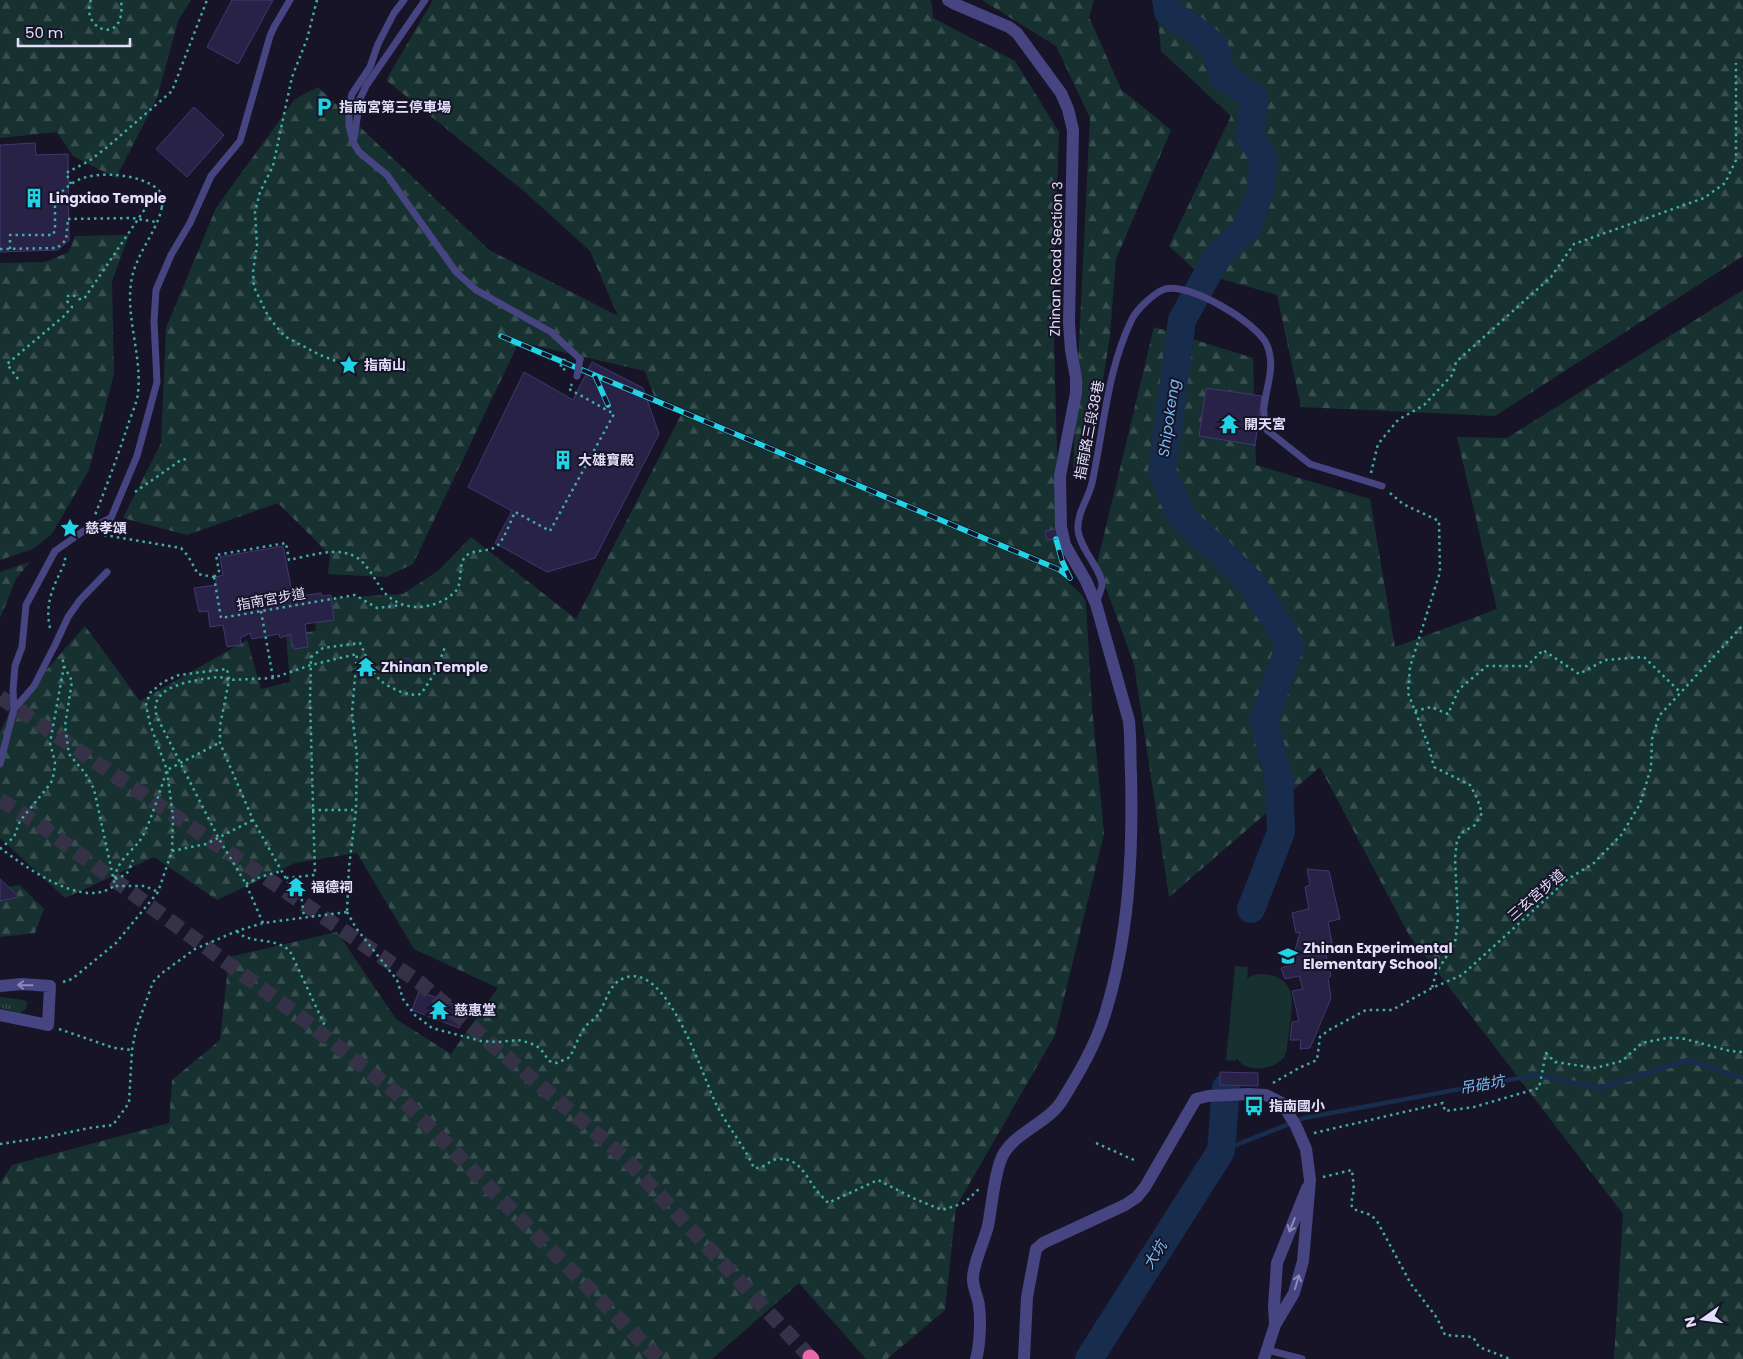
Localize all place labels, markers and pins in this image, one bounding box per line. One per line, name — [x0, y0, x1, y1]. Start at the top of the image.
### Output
parking icon: 指南宮第三停車場 — [313, 96, 335, 118]
place label: 指南宮第三停車場 — [339, 97, 451, 117]
building icon: Lingxiao Temple — [23, 187, 45, 209]
place label: Lingxiao Temple — [49, 188, 167, 208]
place icon: 指南山 — [338, 354, 360, 376]
place label: 指南山 — [364, 355, 406, 375]
temple icon: 開天宮 — [1218, 413, 1240, 435]
place label: 開天宮 — [1244, 414, 1286, 434]
building icon: 大雄寶殿 — [552, 449, 574, 471]
place label: 大雄寶殿 — [578, 450, 634, 470]
place icon: 慈孝頌 — [59, 517, 81, 539]
place label: 慈孝頌 — [85, 518, 127, 538]
temple icon: Zhinan Temple — [355, 656, 377, 678]
place label: Zhinan Temple — [381, 657, 489, 677]
temple icon: 福德祠 — [285, 876, 307, 898]
place label: 福德祠 — [311, 877, 353, 897]
place label: Zhinan Experimental Elementary School — [1303, 938, 1453, 974]
school or university icon: Zhinan Experimental Elementary School — [1277, 945, 1299, 967]
temple icon: 慈惠堂 — [428, 999, 450, 1021]
place label: 慈惠堂 — [454, 1000, 496, 1020]
bus stop icon: 指南國小 — [1243, 1095, 1265, 1117]
place label: 指南國小 — [1269, 1096, 1325, 1116]

